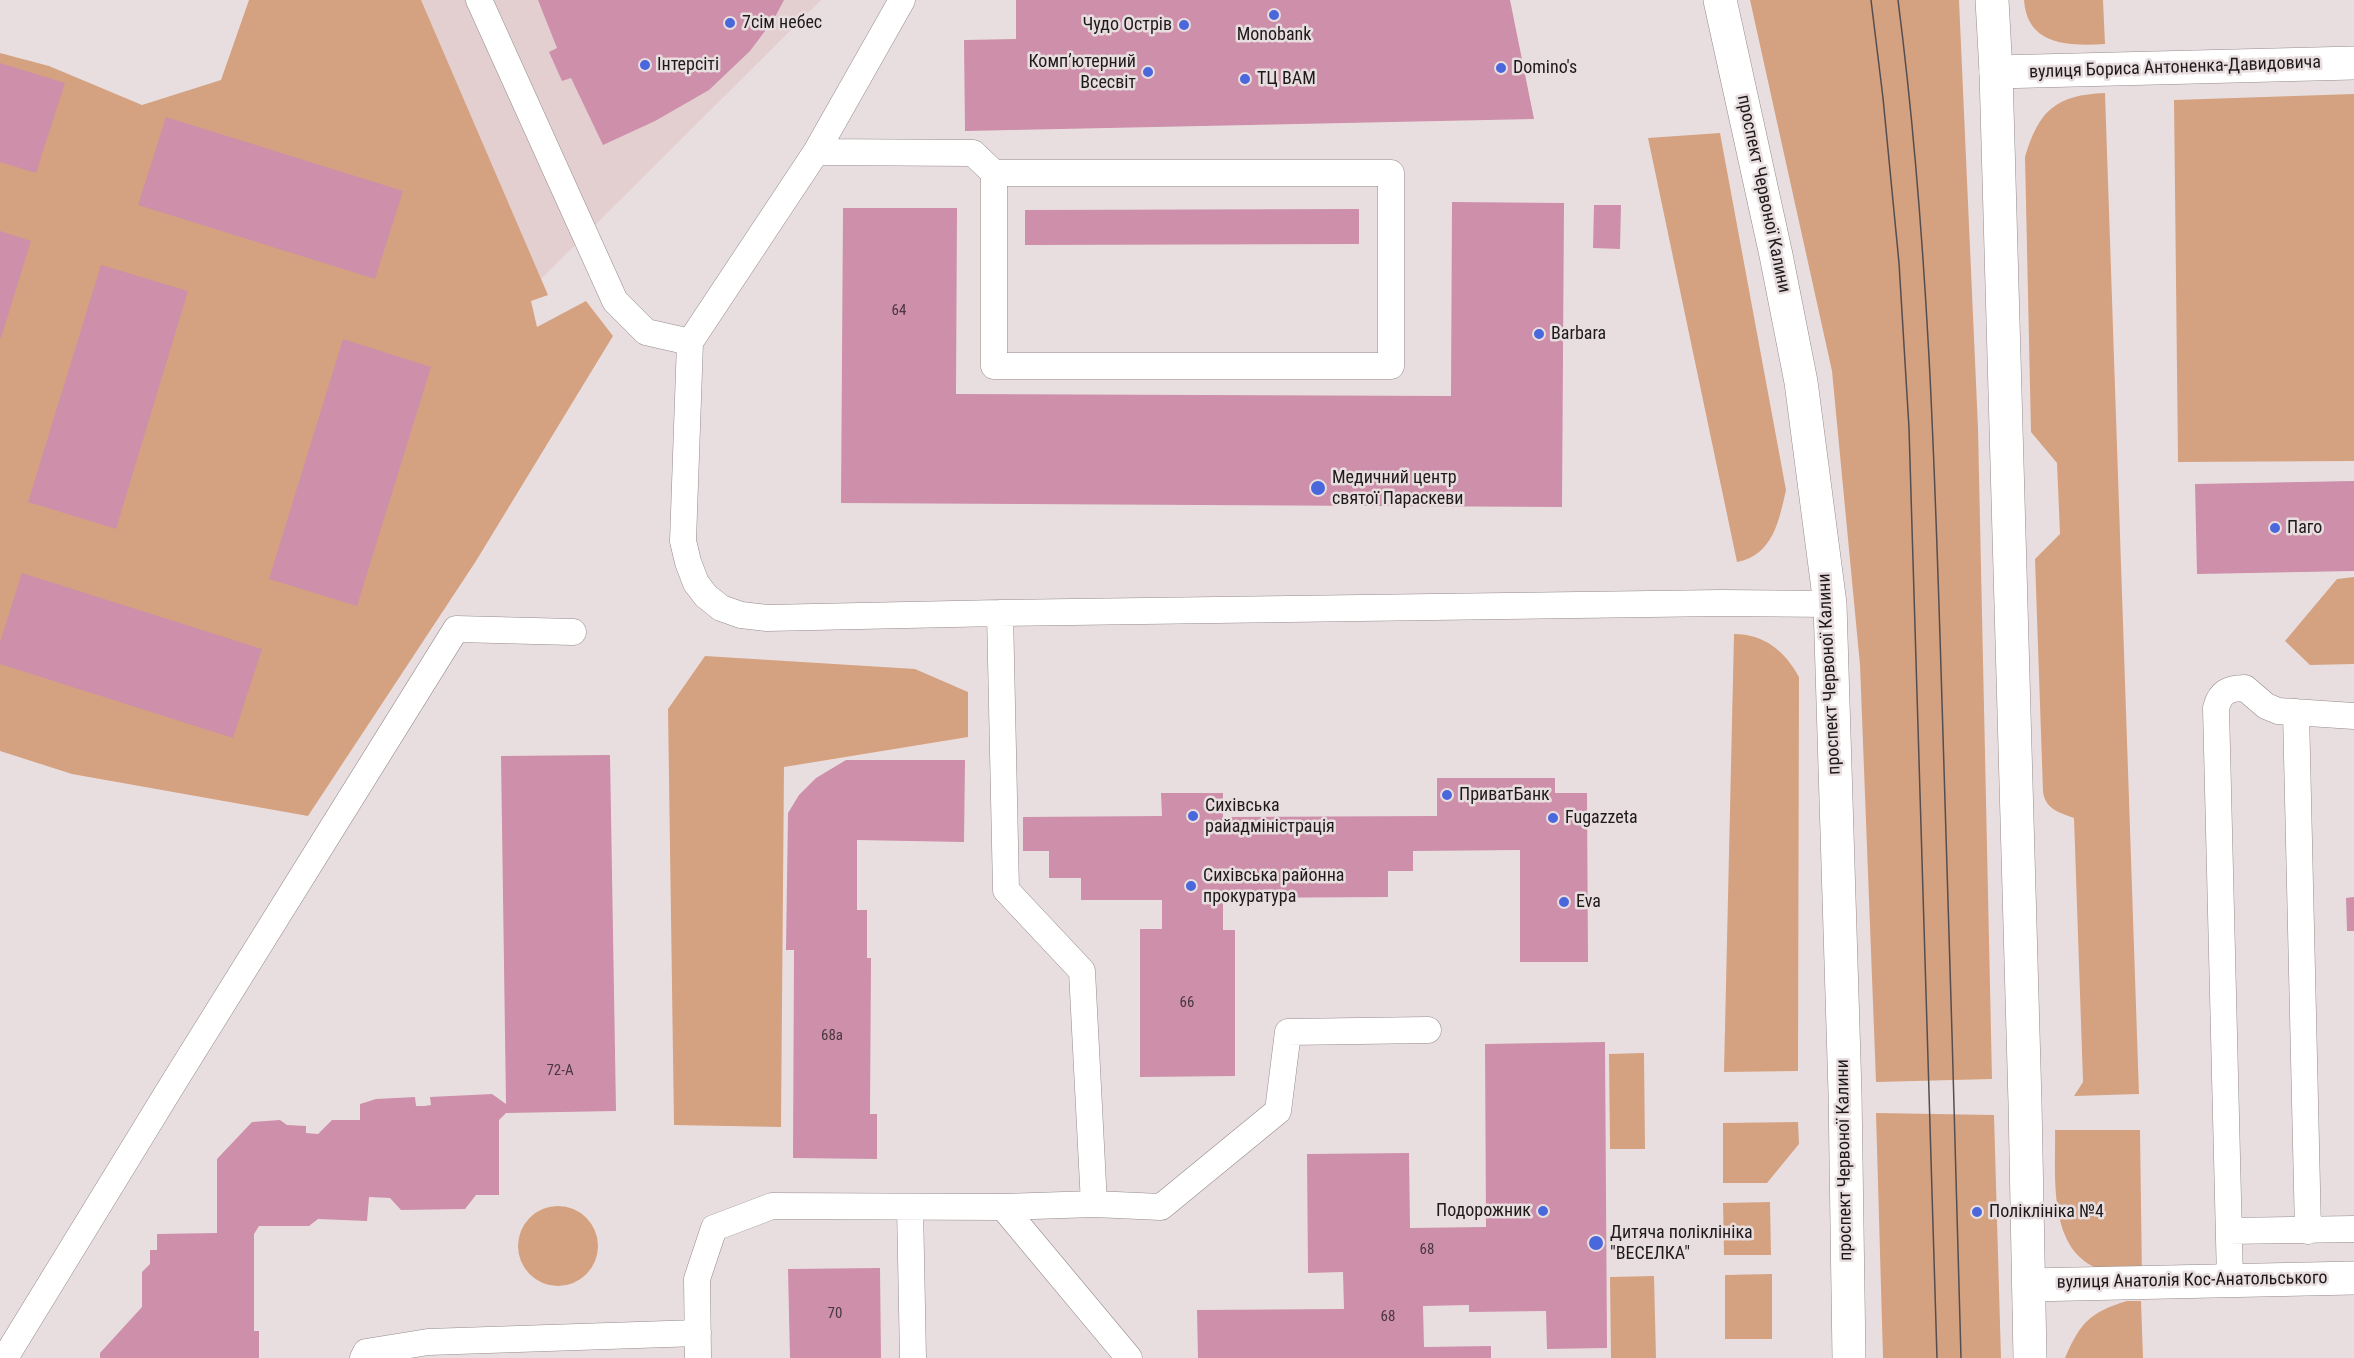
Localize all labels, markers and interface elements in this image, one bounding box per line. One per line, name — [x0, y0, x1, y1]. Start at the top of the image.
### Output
marker: Monobank — [1267, 8, 1281, 22]
place label: 7сім небес — [742, 12, 822, 34]
place label: Чудо Острів — [1083, 14, 1172, 36]
marker: 7сім небес — [723, 16, 737, 30]
marker: Чудо Острів — [1177, 18, 1191, 32]
place label: Monobank — [1237, 24, 1311, 46]
place label: Компʼютерний Всесвіт — [1029, 51, 1136, 94]
street label: вулиця Бориса Антоненка-Давидовича — [2029, 52, 2321, 84]
place label: Інтерсіті — [657, 54, 719, 76]
place label: Domino's — [1513, 57, 1577, 79]
marker: Інтерсіті — [638, 58, 652, 72]
marker: Domino's — [1494, 61, 1508, 75]
marker: Компʼютерний Всесвіт — [1141, 65, 1155, 79]
place label: ТЦ ВАМ — [1257, 68, 1316, 90]
marker: ТЦ ВАМ — [1238, 72, 1252, 86]
street label: проспект Червоної Калини — [1731, 93, 1795, 295]
house number: 64 — [892, 302, 906, 320]
place label: Barbara — [1551, 323, 1606, 345]
marker: Barbara — [1532, 327, 1546, 341]
place label: Медичний центр святої Параскеви — [1332, 467, 1464, 510]
marker: Медичний центр святої Параскеви — [1309, 479, 1327, 497]
place label: Паго — [2287, 517, 2322, 539]
marker: Паго — [2268, 521, 2282, 535]
street label: проспект Червоної Калини — [1814, 573, 1846, 775]
place label: ПриватБанк — [1459, 784, 1550, 806]
marker: ПриватБанк — [1440, 788, 1454, 802]
place label: Сихівська райадміністрація — [1205, 795, 1335, 838]
place label: Fugazzeta — [1565, 807, 1638, 829]
marker: Сихівська райадміністрація — [1186, 809, 1200, 823]
marker: Fugazzeta — [1546, 811, 1560, 825]
place label: Сихівська районна прокуратура — [1203, 865, 1344, 908]
marker: Сихівська районна прокуратура — [1184, 879, 1198, 893]
place label: Eva — [1576, 891, 1601, 913]
marker: Eva — [1557, 895, 1571, 909]
house number: 66 — [1180, 994, 1194, 1012]
house number: 68а — [821, 1027, 843, 1045]
street label: проспект Червоної Калини — [1832, 1059, 1858, 1261]
house number: 72-А — [546, 1062, 574, 1080]
place label: Подорожник — [1436, 1200, 1531, 1222]
place label: Поліклініка №4 — [1989, 1201, 2104, 1223]
marker: Подорожник — [1536, 1204, 1550, 1218]
marker: Поліклініка №4 — [1970, 1205, 1984, 1219]
place label: Дитяча поліклініка "ВЕСЕЛКА" — [1610, 1222, 1753, 1264]
marker: Дитяча поліклініка "ВЕСЕЛКА" — [1587, 1234, 1605, 1252]
house number: 68 — [1420, 1241, 1434, 1259]
street label: вулиця Анатолія Кос-Анатольського — [2056, 1268, 2328, 1294]
house number: 70 — [828, 1305, 842, 1323]
house number: 68 — [1381, 1308, 1395, 1326]

